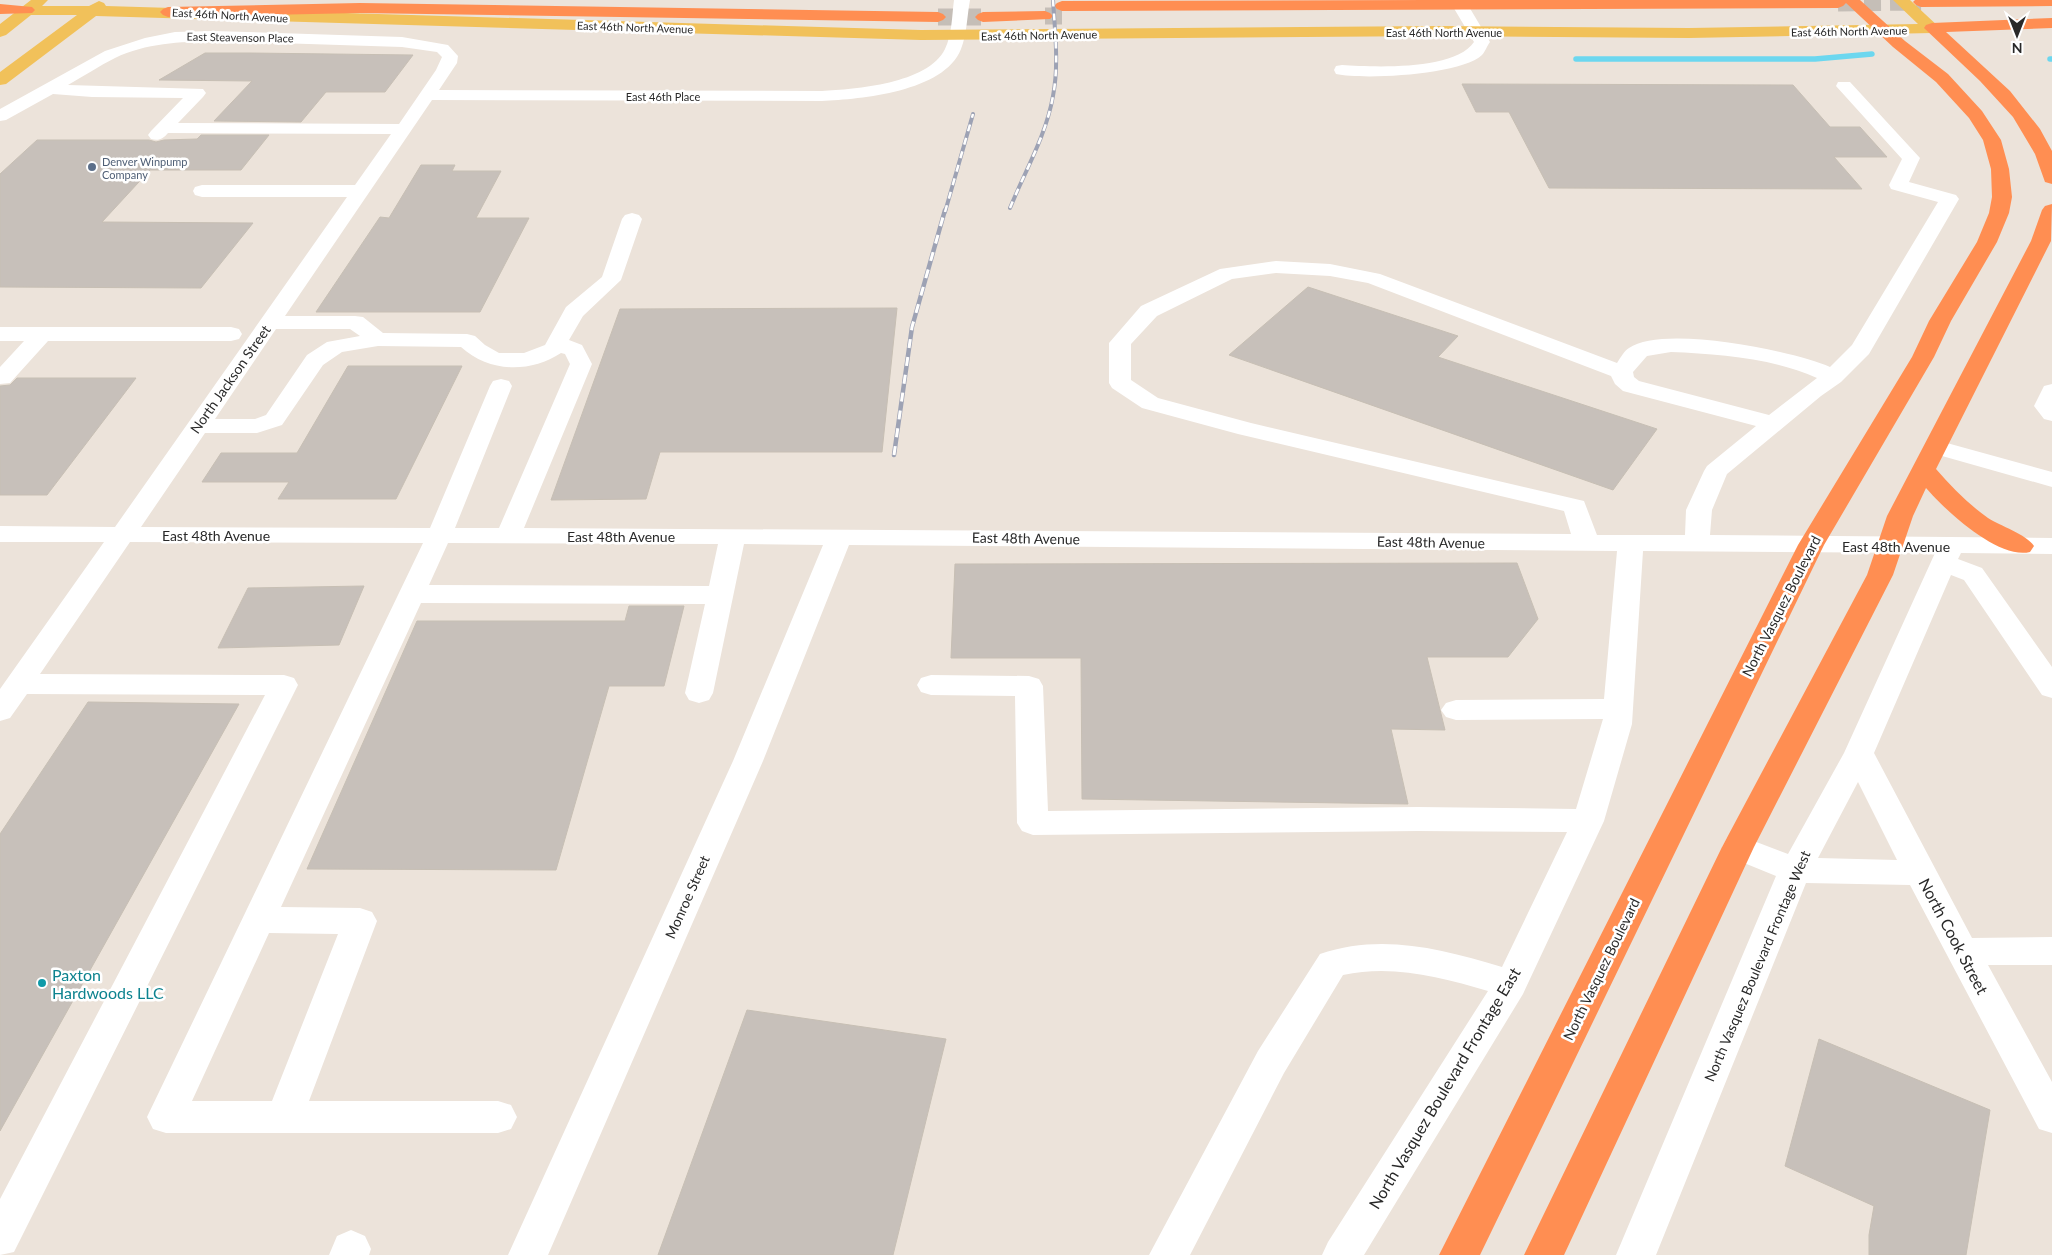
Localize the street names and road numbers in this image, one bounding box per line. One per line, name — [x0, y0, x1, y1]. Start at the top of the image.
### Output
street label: East 46th North Avenue — [172, 5, 289, 25]
street label: East 46th North Avenue — [577, 18, 694, 36]
street label: East 46th North Avenue — [1791, 23, 1907, 39]
street label: East 46th North Avenue — [1386, 26, 1502, 39]
street label: East 46th North Avenue — [981, 27, 1097, 43]
street label: East Steavenson Place — [186, 30, 294, 44]
street label: East 46th Place — [626, 90, 700, 103]
street label: North Jackson Street — [186, 322, 274, 436]
street label: East 48th Avenue — [162, 527, 270, 544]
street label: East 48th Avenue — [567, 528, 675, 545]
street label: East 48th Avenue — [972, 529, 1080, 547]
street label: East 48th Avenue — [1377, 533, 1485, 551]
street label: North Vasquez Boulevard — [1738, 533, 1824, 679]
street label: East 48th Avenue — [1842, 538, 1950, 555]
street label: North Vasquez Boulevard Frontage West — [1700, 848, 1814, 1084]
street label: Monroe Street — [661, 853, 713, 941]
street label: North Cook Street — [1915, 875, 1993, 997]
street label: North Vasquez Boulevard — [1559, 895, 1643, 1043]
street label: North Vasquez Boulevard Frontage East — [1364, 964, 1524, 1212]

